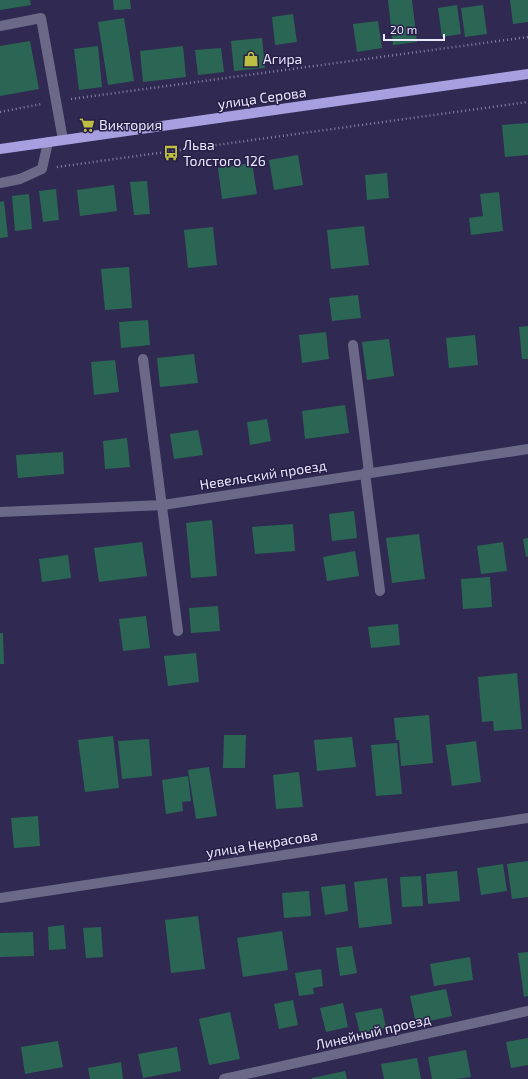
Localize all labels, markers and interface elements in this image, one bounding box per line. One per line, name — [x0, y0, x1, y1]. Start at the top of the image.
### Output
scale bar — [384, 16, 444, 42]
text: 20 m — [390, 22, 417, 36]
shop icon: Агира — [242, 50, 260, 68]
place label: Агира — [263, 50, 302, 67]
street label: улица Серова — [217, 83, 307, 112]
supermarket icon: Виктория — [78, 116, 96, 134]
place label: Виктория — [99, 116, 162, 133]
place label: Льва Толстого 126 — [183, 136, 266, 169]
bus stop icon: Льва Толстого 126 — [162, 144, 180, 162]
street label: Невельский проезд — [198, 456, 328, 493]
street label: улица Некрасова — [205, 826, 319, 861]
street label: Линейный проезд — [314, 1010, 432, 1053]

